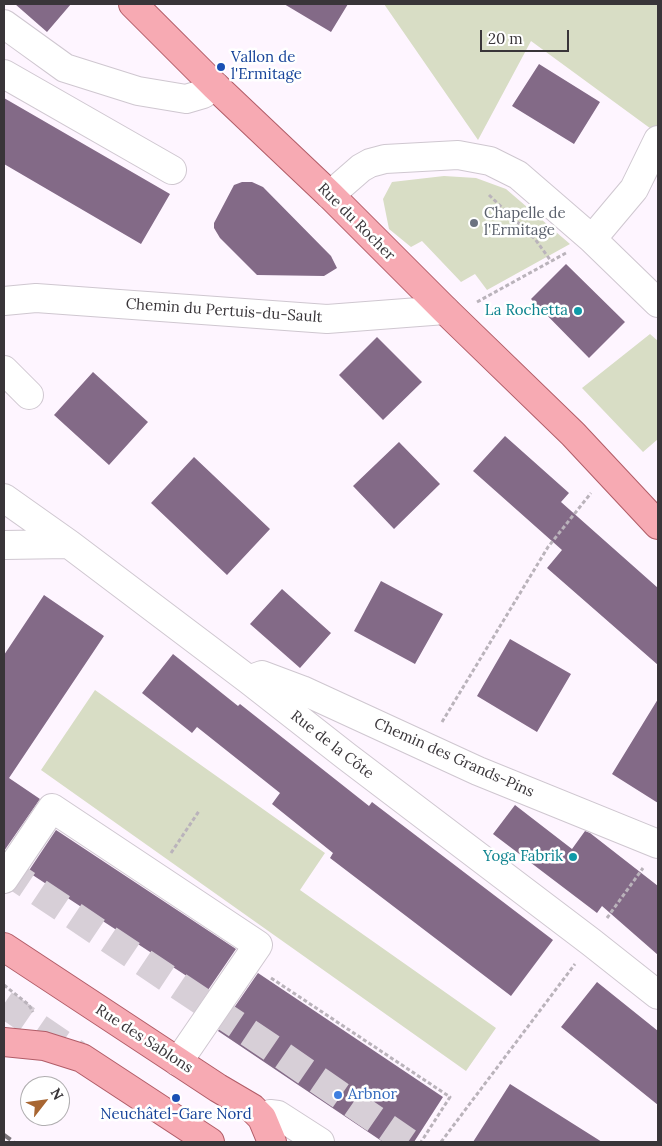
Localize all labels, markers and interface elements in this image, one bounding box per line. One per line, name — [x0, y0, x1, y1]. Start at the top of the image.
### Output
scale bar — [482, 20, 571, 52]
text: 20 m — [488, 29, 523, 48]
place label: Vallon de l'Ermitage — [231, 49, 302, 84]
marker: Vallon de l'Ermitage — [215, 61, 227, 73]
street label: Rue du Rocher — [314, 180, 398, 264]
place label: Chapelle de l'Ermitage — [484, 205, 566, 240]
marker: Chapelle de l'Ermitage — [468, 217, 480, 229]
street label: Chemin du Pertuis-du-Sault — [125, 295, 323, 327]
place label: La Rochetta — [485, 302, 568, 320]
marker: La Rochetta — [572, 305, 584, 317]
street label: Rue de la Côte — [287, 707, 377, 783]
street label: Chemin des Grands-Pins — [371, 715, 537, 801]
place label: Yoga Fabrik — [483, 848, 563, 866]
marker: Yoga Fabrik — [567, 851, 579, 863]
street label: Rue des Sablons — [92, 1001, 196, 1077]
north arrow — [20, 1076, 70, 1126]
text: N — [47, 1085, 68, 1103]
place label: Arbnor — [348, 1086, 397, 1104]
marker: Arbnor — [332, 1089, 344, 1101]
marker: Neuchâtel-Gare Nord — [170, 1092, 182, 1104]
place label: Neuchâtel-Gare Nord — [100, 1106, 252, 1124]

